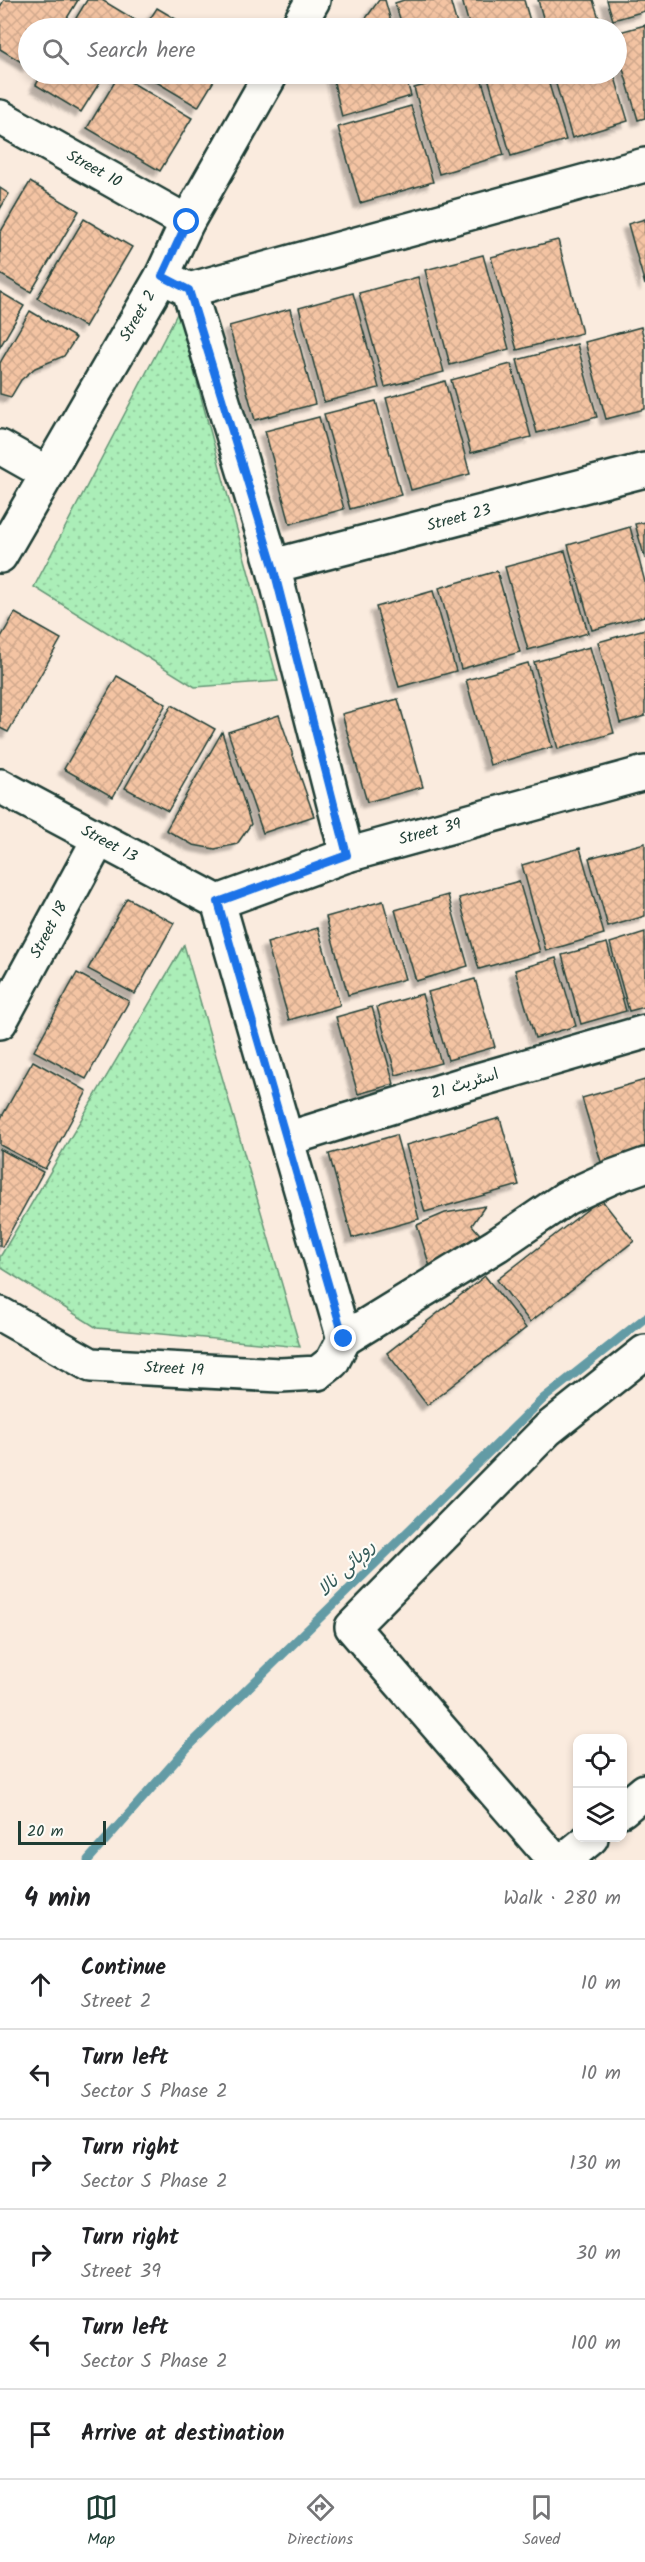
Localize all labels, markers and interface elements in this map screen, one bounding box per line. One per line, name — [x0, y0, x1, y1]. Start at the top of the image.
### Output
search box — [18, 18, 627, 84]
text: Search here — [87, 34, 195, 69]
icon: search — [39, 35, 72, 68]
street label: Street 10 — [62, 144, 126, 194]
route start — [173, 208, 199, 234]
street label: Street 2 — [113, 285, 163, 347]
street label: Street 23 — [424, 497, 494, 539]
street label: Street 39 — [396, 812, 464, 852]
street label: Street 13 — [76, 819, 142, 869]
street label: Street 18 — [23, 897, 75, 963]
street label: اسٹریٹ 21 — [428, 1062, 502, 1106]
route end — [330, 1325, 356, 1351]
street label: Street 19 — [143, 1355, 205, 1383]
water label: روہائی نالا — [311, 1534, 383, 1604]
map controls — [573, 1734, 627, 1842]
button: locate — [573, 1734, 627, 1788]
button: layers — [573, 1788, 627, 1842]
scale bar — [18, 1818, 106, 1846]
text: 20 m — [27, 1819, 63, 1844]
text: 4 min — [24, 1878, 91, 1920]
text: Walk · 280 m — [503, 1883, 621, 1915]
text: Continue — [81, 1951, 166, 1986]
icon: ahead — [24, 1968, 57, 2001]
text: 10 m — [581, 1968, 621, 2000]
text: Street 2 — [81, 1986, 151, 2018]
text: Turn left — [81, 2041, 168, 2076]
icon: left — [24, 2058, 57, 2091]
text: 10 m — [581, 2058, 621, 2090]
text: Sector S Phase 2 — [81, 2076, 228, 2108]
text: Turn right — [81, 2131, 179, 2166]
icon: right — [24, 2148, 57, 2181]
text: 130 m — [569, 2148, 621, 2180]
text: Sector S Phase 2 — [81, 2166, 228, 2198]
text: Turn right — [81, 2221, 179, 2256]
icon: right — [24, 2238, 57, 2271]
text: 30 m — [576, 2238, 621, 2270]
text: Street 39 — [81, 2256, 161, 2288]
text: Turn left — [81, 2311, 168, 2346]
icon: left — [24, 2328, 57, 2361]
text: 100 m — [571, 2328, 621, 2360]
text: Sector S Phase 2 — [81, 2346, 228, 2378]
text: Arrive at destination — [81, 2417, 284, 2452]
icon: arrive — [24, 2418, 57, 2451]
tab: Map — [85, 2491, 118, 2552]
tab: Directions — [287, 2491, 353, 2552]
tab: Saved — [522, 2491, 560, 2552]

